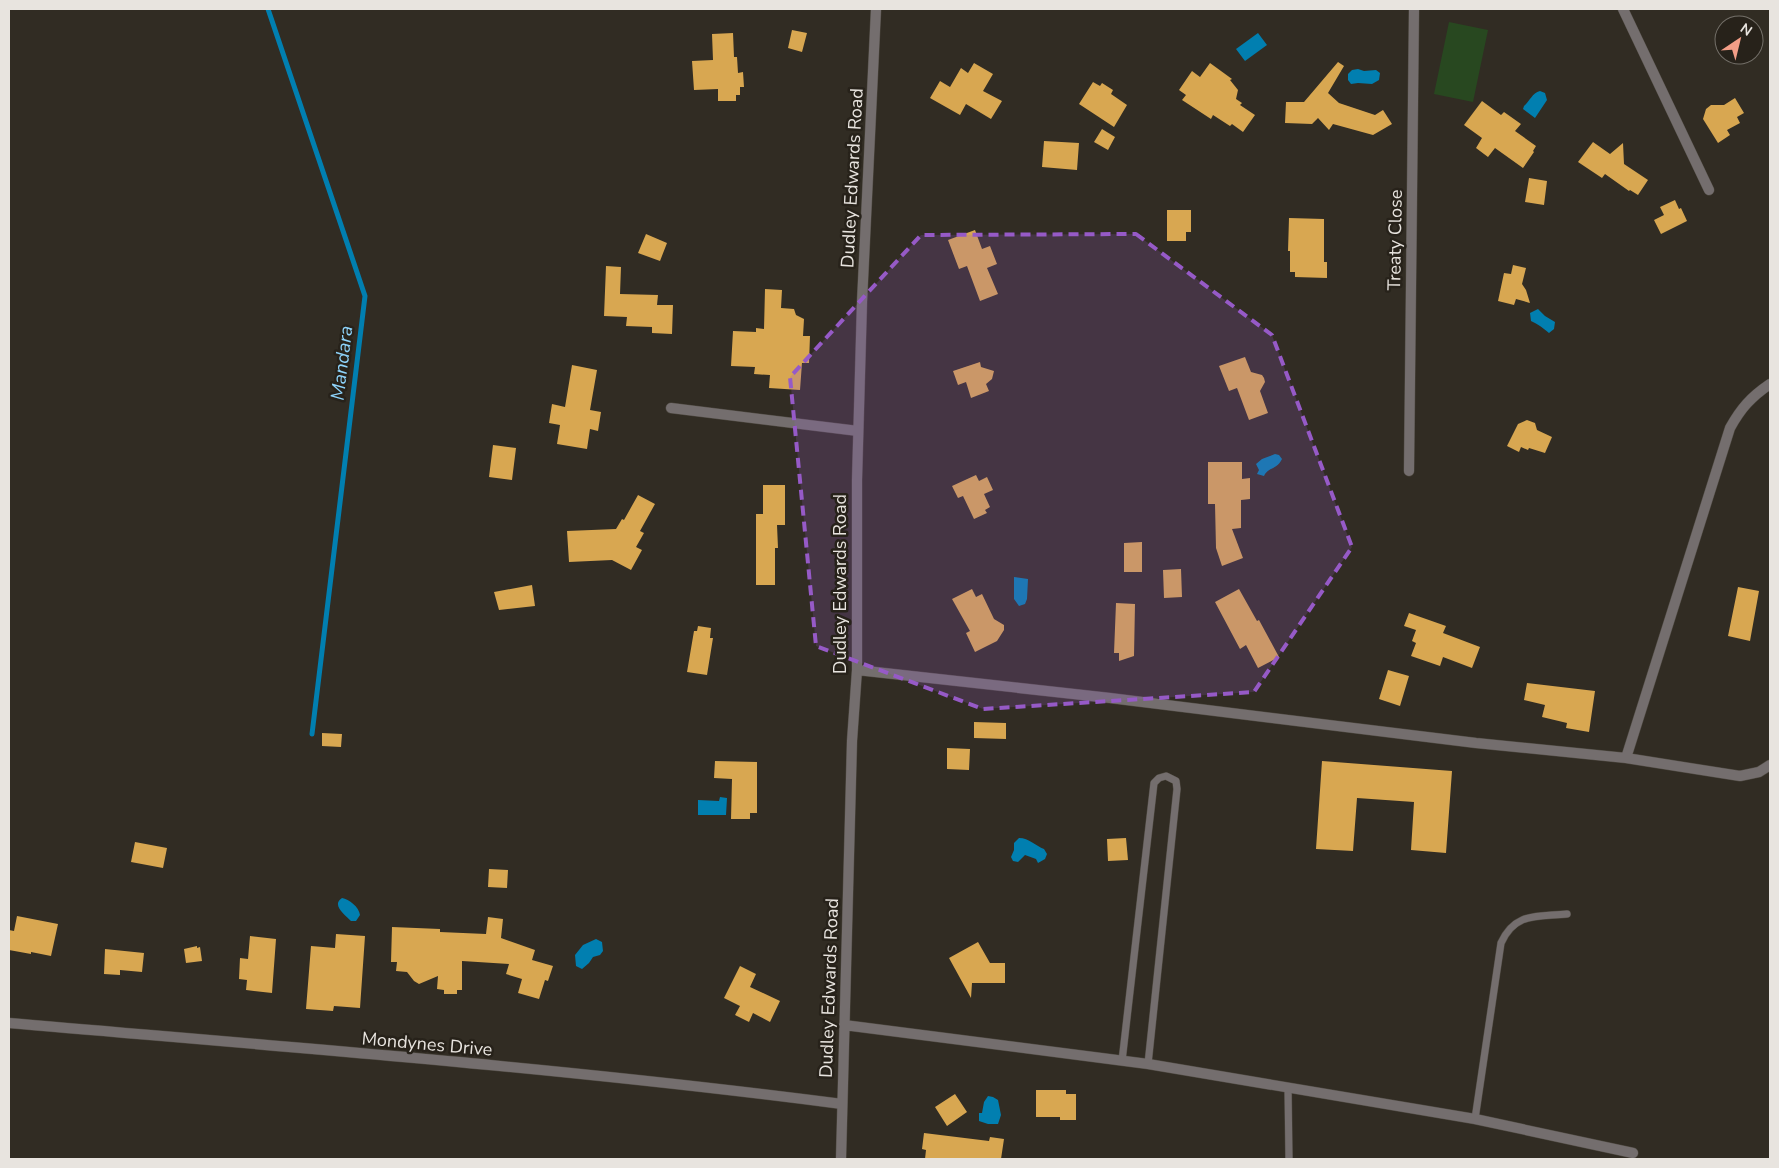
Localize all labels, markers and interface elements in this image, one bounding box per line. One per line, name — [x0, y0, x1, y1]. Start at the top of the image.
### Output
north arrow — [1714, 15, 1764, 65]
text: N — [1736, 19, 1756, 41]
street label: Dudley Edwards Road — [835, 88, 869, 268]
street label: Treaty Close — [1382, 189, 1408, 291]
water label: Mandara — [325, 324, 359, 402]
street label: Dudley Edwards Road — [828, 494, 852, 674]
street label: Dudley Edwards Road — [814, 898, 844, 1078]
street label: Mondynes Drive — [361, 1026, 493, 1062]

